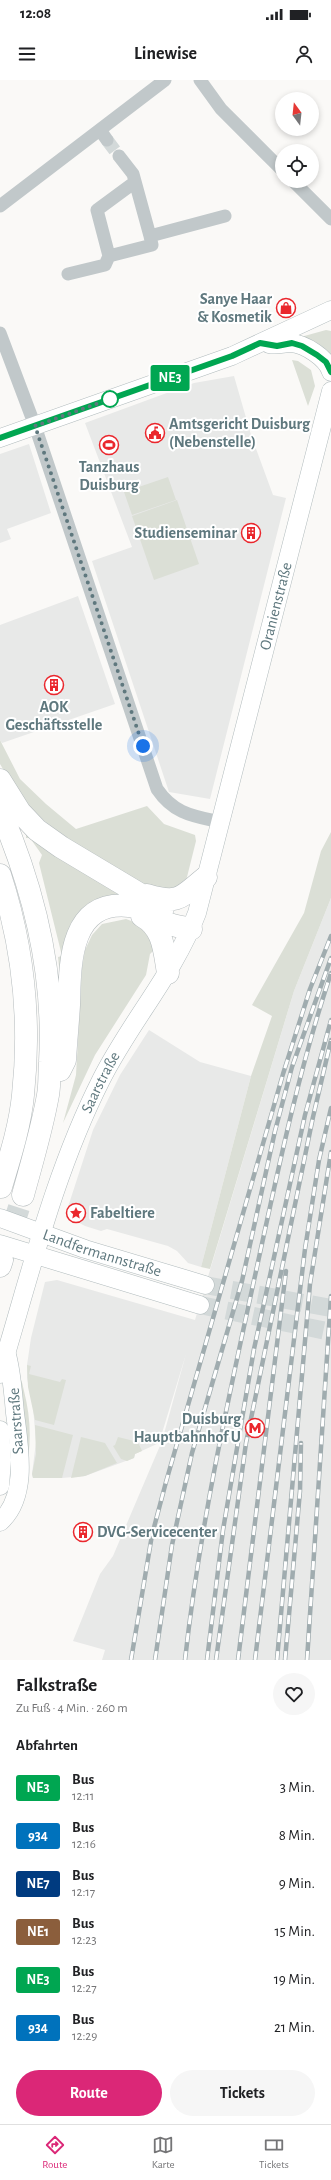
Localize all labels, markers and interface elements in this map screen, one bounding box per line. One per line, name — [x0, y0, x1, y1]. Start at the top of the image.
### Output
text: 12:08 — [20, 6, 51, 21]
icon: menu — [16, 43, 38, 65]
icon: person — [293, 43, 315, 65]
text: Linewise — [134, 45, 197, 63]
north arrow — [275, 92, 319, 136]
map controls — [275, 92, 319, 188]
button: locate — [275, 144, 319, 188]
place label: Sanye Haar & Kosmetik — [197, 291, 272, 325]
shop icon: Sanye Haar & Kosmetik — [275, 297, 297, 319]
line badge: NE3 — [147, 365, 193, 391]
text: NE3 — [159, 371, 181, 385]
unlabelled marker — [101, 390, 119, 408]
place label: Amtsgericht Duisburg (Nebenstelle) — [169, 416, 311, 450]
public building icon: Amtsgericht Duisburg (Nebenstelle) — [144, 422, 166, 444]
sports icon: Tanzhaus Duisburg — [98, 434, 120, 456]
place label: Tanzhaus Duisburg — [79, 459, 140, 493]
building icon: Studienseminar — [240, 522, 262, 544]
place label: Studienseminar — [134, 525, 237, 541]
street label: Oranienstraße — [257, 561, 295, 652]
building icon: AOK Geschäftsstelle — [43, 674, 65, 696]
place label: AOK Geschäftsstelle — [6, 699, 103, 733]
your location — [133, 736, 153, 756]
street label: Saarstraße — [78, 1049, 123, 1116]
place icon: Fabeltiere — [65, 1202, 87, 1224]
place label: Fabeltiere — [90, 1205, 155, 1221]
street label: Landfermannstraße — [41, 1226, 163, 1279]
street label: Saarstraße — [6, 1387, 26, 1455]
place label: Duisburg Hauptbahnhof U — [133, 1411, 242, 1445]
metro station icon: Duisburg Hauptbahnhof U — [244, 1417, 266, 1439]
building icon: DVG-Servicecenter — [72, 1521, 94, 1543]
place label: DVG-Servicecenter — [97, 1524, 218, 1540]
button: heart — [273, 1673, 315, 1715]
text: Falkstraße — [16, 1676, 97, 1695]
text: Zu Fuß · 4 Min. · 260 m — [16, 1702, 128, 1715]
text: Abfahrten — [16, 1738, 78, 1753]
text: Bus — [72, 1772, 94, 1787]
text: 3 Min. — [280, 1780, 315, 1795]
text: NE3 — [27, 1781, 49, 1795]
text: 12:11 — [72, 1790, 94, 1803]
text: Bus — [72, 1820, 94, 1835]
text: 8 Min. — [279, 1828, 315, 1843]
text: 934 — [28, 1829, 48, 1843]
text: 12:16 — [72, 1838, 96, 1851]
text: Bus — [72, 1868, 94, 1883]
text: 9 Min. — [279, 1876, 315, 1891]
text: NE7 — [27, 1877, 49, 1891]
text: 12:17 — [72, 1886, 95, 1899]
text: Bus — [72, 1916, 94, 1931]
text: 15 Min. — [274, 1924, 315, 1939]
text: NE1 — [27, 1925, 49, 1939]
text: 12:23 — [72, 1934, 97, 1947]
text: Bus — [72, 1964, 94, 1979]
text: 19 Min. — [274, 1972, 315, 1987]
text: NE3 — [27, 1973, 49, 1987]
text: 12:27 — [72, 1982, 97, 1995]
text: Bus — [72, 2012, 94, 2027]
text: 21 Min. — [274, 2020, 315, 2035]
text: 934 — [28, 2021, 48, 2035]
text: 12:29 — [72, 2030, 97, 2043]
button: Route — [16, 2070, 162, 2116]
button: Tickets — [170, 2070, 315, 2116]
tab: Route — [42, 2134, 67, 2171]
tab: Karte — [152, 2134, 175, 2171]
tab: Tickets — [259, 2134, 289, 2171]

